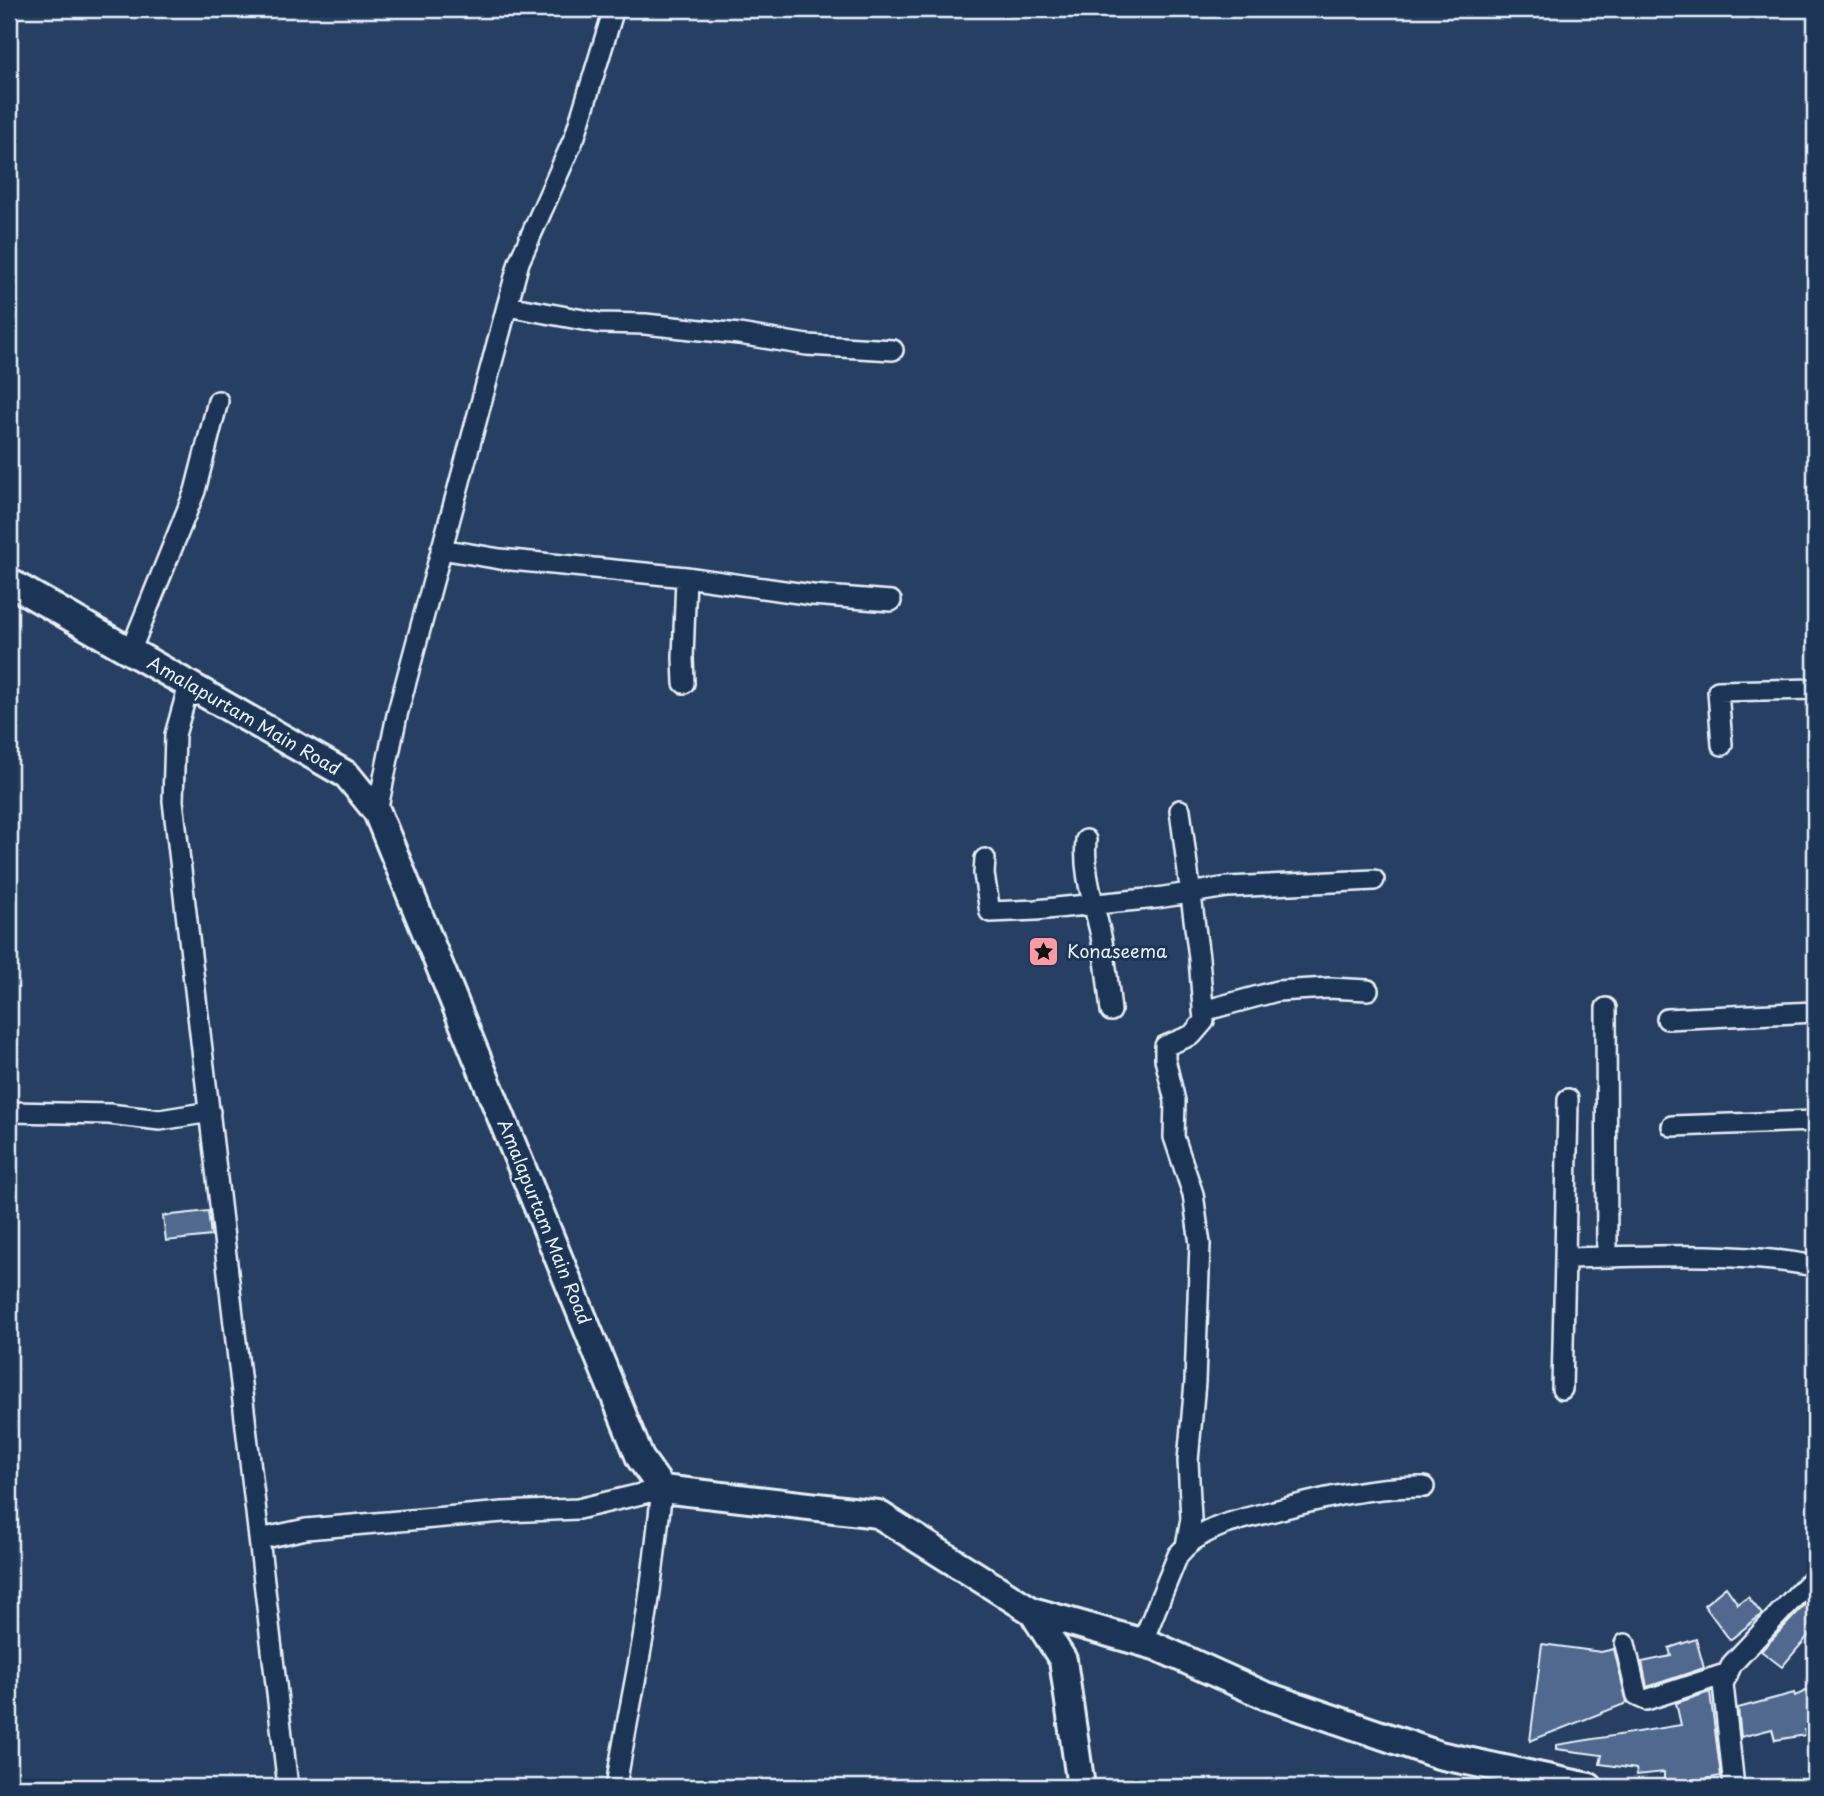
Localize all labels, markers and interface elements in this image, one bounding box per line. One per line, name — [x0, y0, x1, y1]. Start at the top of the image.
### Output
street label: Amalapurtam Main Road — [143, 648, 346, 781]
place icon: Konaseema — [1027, 935, 1061, 969]
place label: Konaseema — [1067, 937, 1168, 964]
street label: Amalapurtam Main Road — [492, 1115, 599, 1328]

